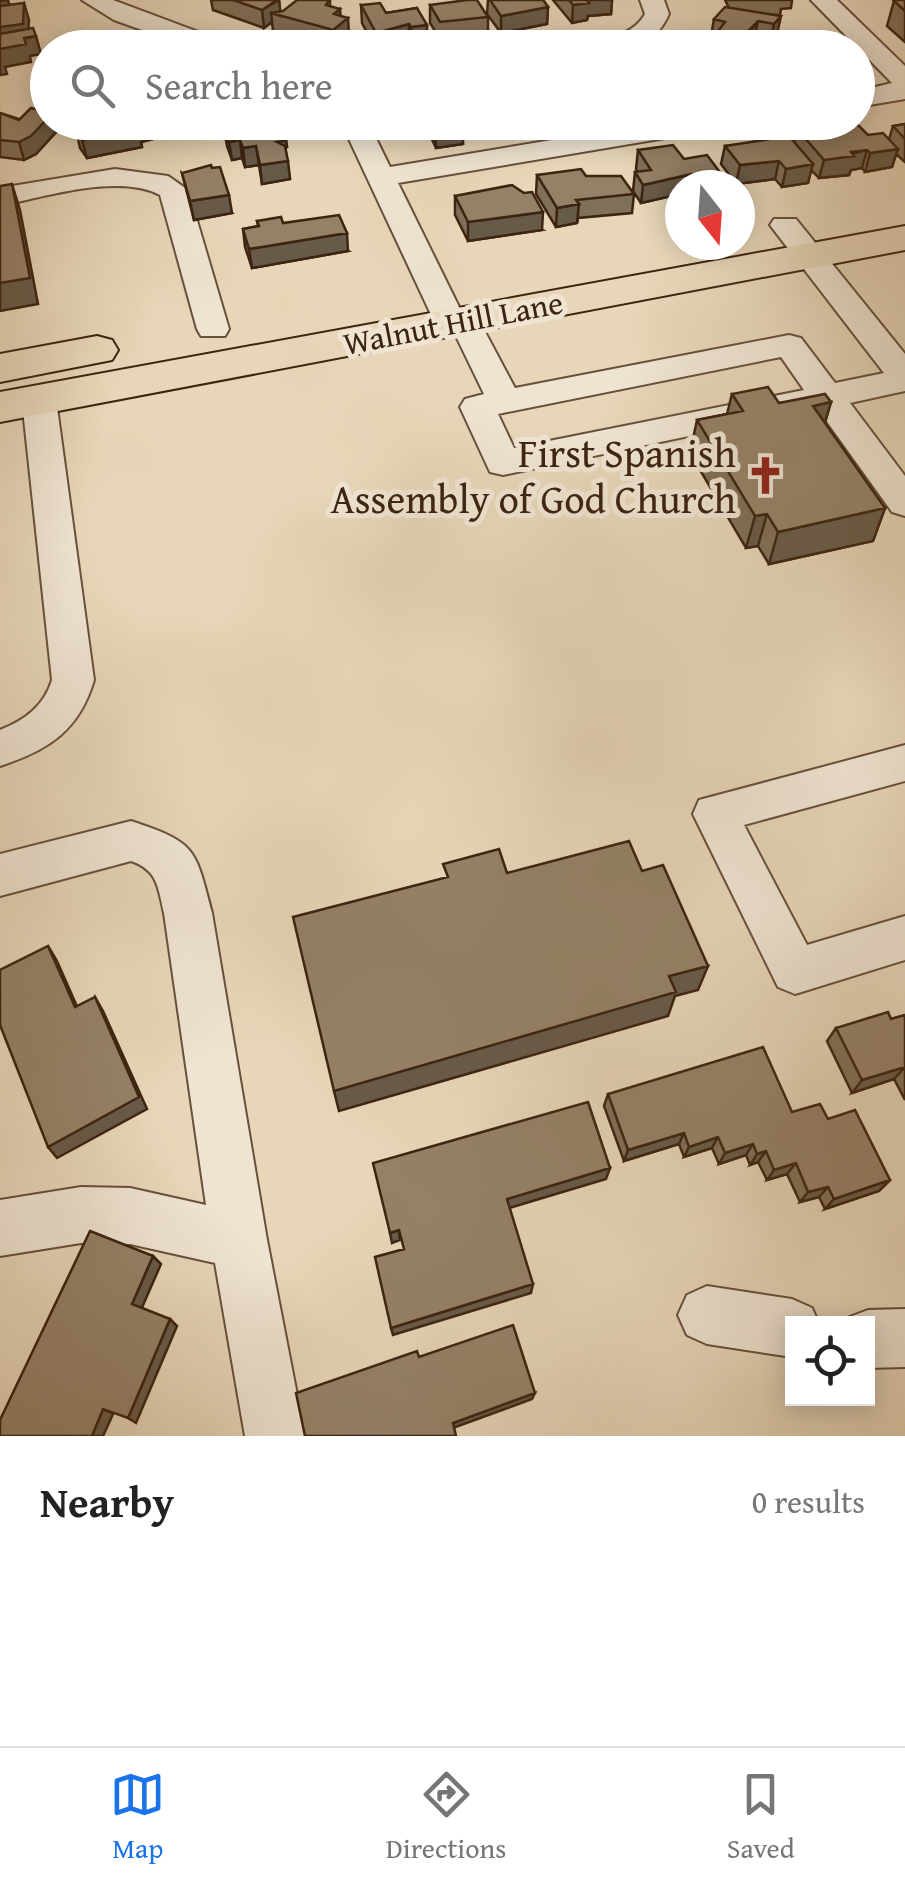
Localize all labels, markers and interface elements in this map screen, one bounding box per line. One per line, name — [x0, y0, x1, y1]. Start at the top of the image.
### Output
search box — [30, 30, 875, 140]
text: Search here — [145, 57, 333, 113]
icon: search — [65, 58, 120, 113]
north arrow — [665, 170, 755, 260]
street label: Walnut Hill Lane — [339, 278, 567, 367]
place label: First Spanish Assembly of God Church — [330, 423, 736, 528]
church icon: First Spanish Assembly of God Church — [745, 455, 787, 497]
map controls — [785, 1316, 875, 1406]
button: locate — [785, 1316, 875, 1406]
text: Nearby — [40, 1471, 174, 1532]
text: 0 results — [752, 1478, 865, 1525]
tab: Map — [110, 1767, 165, 1868]
tab: Directions — [386, 1767, 506, 1868]
tab: Saved — [727, 1767, 795, 1868]

